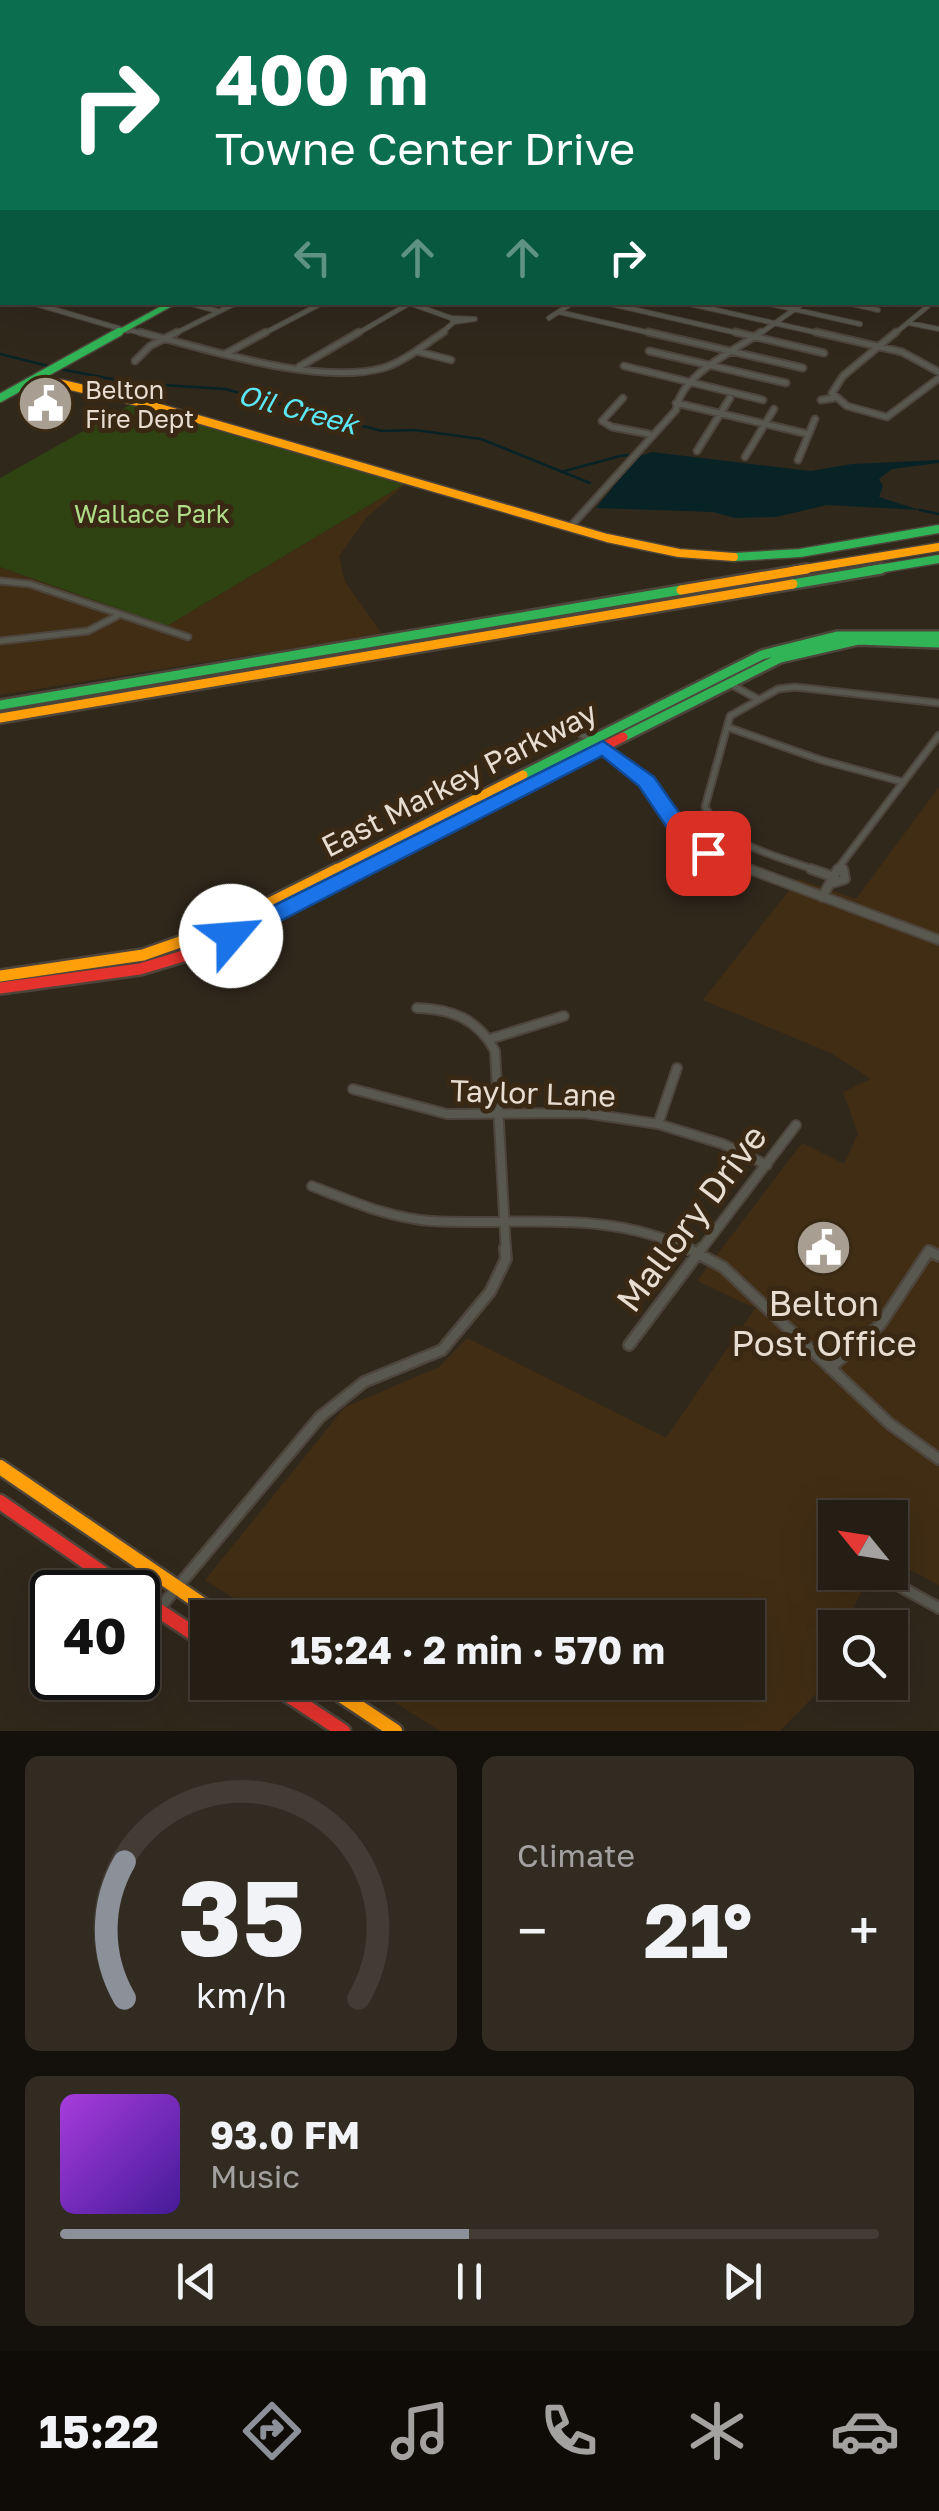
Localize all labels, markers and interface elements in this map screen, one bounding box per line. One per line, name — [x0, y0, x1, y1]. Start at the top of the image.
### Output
text: 400 m — [215, 36, 429, 120]
icon: right — [50, 40, 180, 170]
text: Towne Center Drive — [215, 121, 635, 175]
icon: left — [285, 230, 340, 285]
icon: ahead — [390, 230, 445, 285]
icon: ahead — [495, 230, 550, 285]
icon: right — [600, 230, 655, 285]
public building icon: Belton Fire Dept — [16, 373, 76, 433]
place label: Belton Fire Dept — [85, 374, 194, 434]
water label: Oil Creek — [235, 377, 364, 442]
park label: Wallace Park — [74, 498, 230, 529]
street label: East Markey Parkway — [315, 694, 603, 864]
pin — [666, 811, 751, 896]
icon: arrive — [681, 826, 736, 881]
position arrow — [179, 884, 283, 988]
street label: Taylor Lane — [450, 1072, 616, 1114]
street label: Mallory Drive — [607, 1116, 775, 1320]
public building icon: Belton Post Office — [794, 1217, 854, 1277]
place label: Belton Post Office — [731, 1282, 917, 1364]
north arrow — [818, 1500, 908, 1590]
map controls — [818, 1500, 908, 1700]
speed limit sign: 40 — [30, 1570, 160, 1700]
button: search — [818, 1610, 908, 1700]
text: 15:24 · 2 min · 570 m — [290, 1627, 665, 1672]
text: Climate — [517, 1836, 635, 1874]
text: 35 — [178, 1854, 304, 1979]
text: 21° — [644, 1884, 752, 1975]
text: − — [517, 1897, 547, 1963]
text: + — [849, 1897, 879, 1963]
text: km/h — [196, 1973, 286, 2016]
text: 93.0 FM — [210, 2112, 360, 2157]
text: Music — [210, 2157, 300, 2195]
icon: previous — [169, 2254, 224, 2309]
icon: pause — [442, 2254, 497, 2309]
icon: next — [715, 2254, 770, 2309]
icon: directions — [237, 2396, 307, 2466]
icon: music — [385, 2396, 455, 2466]
icon: phone — [534, 2396, 604, 2466]
icon: climate — [682, 2396, 752, 2466]
icon: car — [830, 2396, 900, 2466]
text: 15:22 — [39, 2404, 159, 2458]

